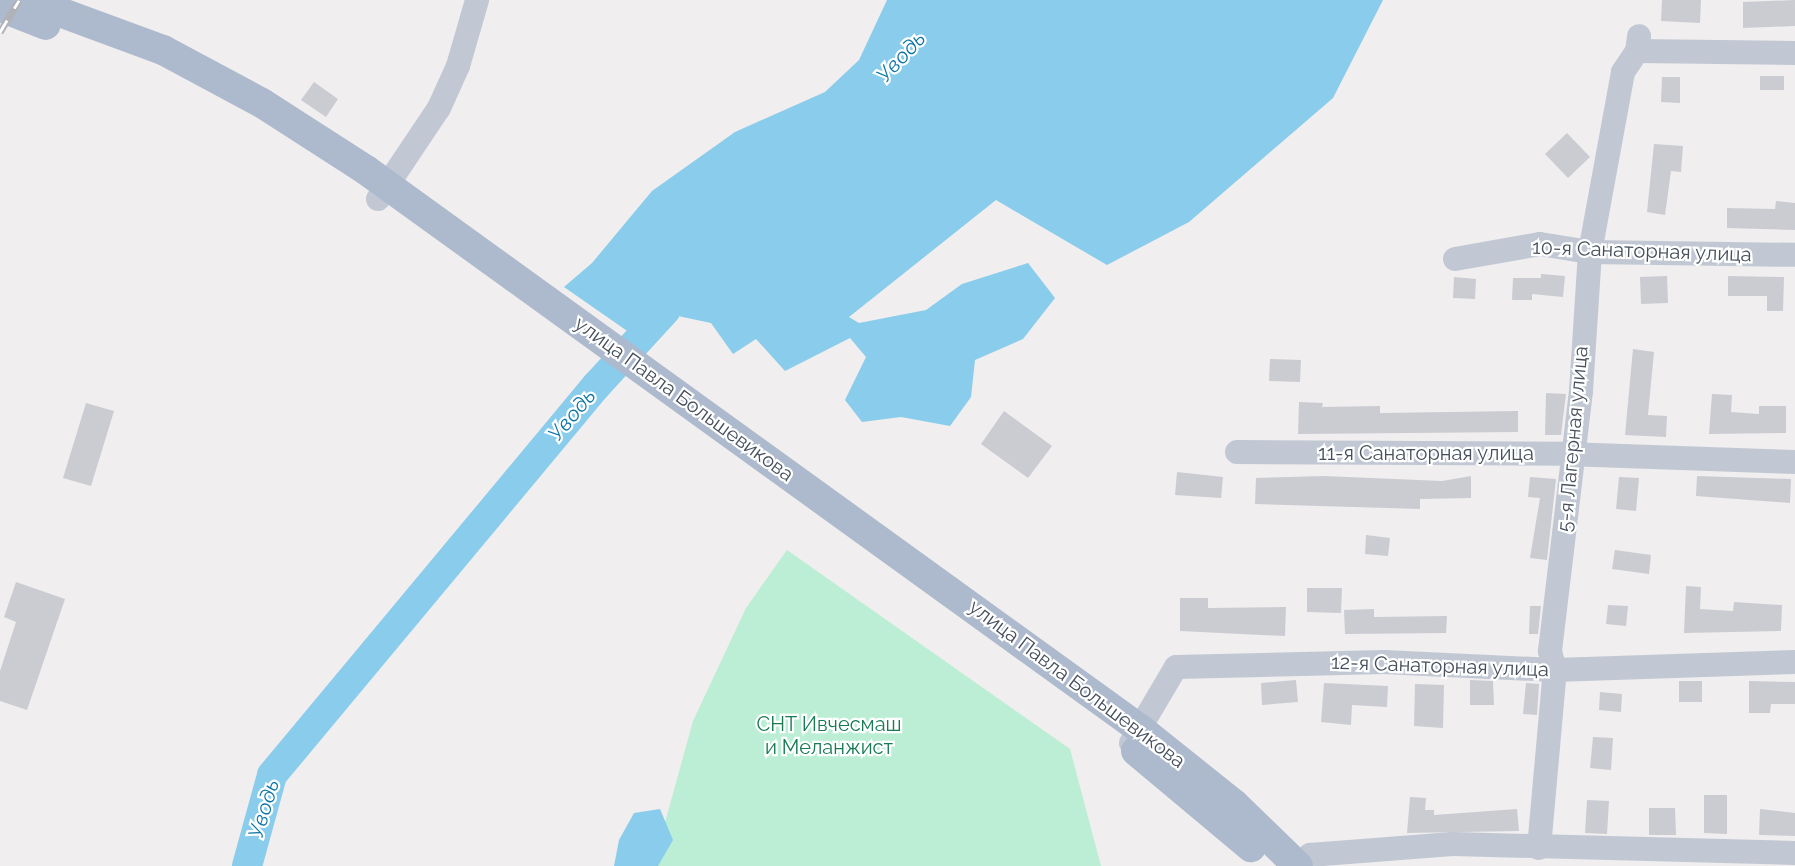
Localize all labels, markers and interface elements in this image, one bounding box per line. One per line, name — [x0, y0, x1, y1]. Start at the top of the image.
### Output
water label: Уводь — [871, 26, 931, 88]
street label: 10-я Санаторная улица — [1532, 235, 1752, 267]
street label: улица Павла Большевикова — [570, 312, 798, 486]
street label: 5-я Лагерная улица — [1553, 345, 1593, 533]
water label: Уводь — [543, 384, 601, 446]
street label: 11-я Санаторная улица — [1318, 441, 1534, 465]
street label: улица Павла Большевикова — [964, 595, 1190, 773]
street label: 12-я Санаторная улица — [1331, 650, 1549, 682]
park label: СНТ Ивчесмаш и Меланжист — [756, 713, 902, 760]
water label: Уводь — [243, 776, 285, 842]

